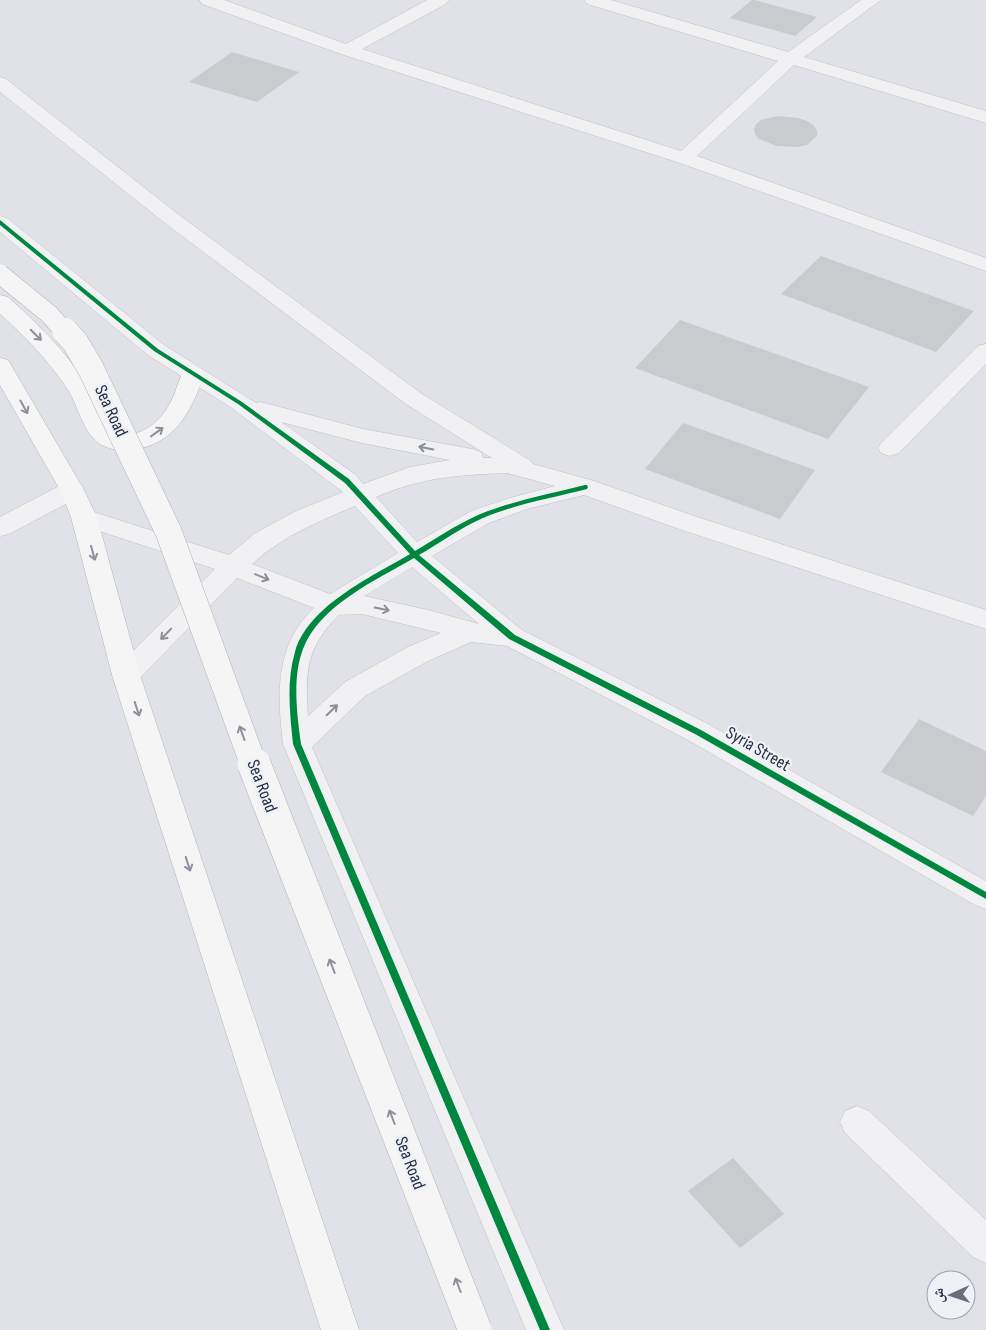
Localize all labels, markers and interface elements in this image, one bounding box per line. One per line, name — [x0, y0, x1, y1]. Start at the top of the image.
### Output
one-way arrow — [30, 329, 42, 341]
street label: Sea Road — [90, 382, 132, 440]
one-way arrow — [20, 399, 30, 413]
one-way arrow — [150, 427, 164, 437]
one-way arrow — [418, 442, 434, 452]
one-way arrow — [89, 544, 99, 560]
one-way arrow — [255, 574, 270, 583]
one-way arrow — [374, 605, 390, 615]
one-way arrow — [160, 628, 172, 640]
one-way arrow — [133, 701, 142, 717]
one-way arrow — [326, 704, 339, 716]
street label: Syria Street — [722, 722, 794, 776]
one-way arrow — [237, 726, 246, 741]
street label: Sea Road — [242, 757, 282, 815]
one-way arrow — [183, 856, 193, 872]
one-way arrow — [327, 959, 336, 974]
one-way arrow — [386, 1110, 396, 1125]
street label: Sea Road — [390, 1134, 430, 1192]
north arrow — [926, 1270, 976, 1320]
one-way arrow — [452, 1277, 461, 1292]
text: ش — [930, 1288, 947, 1304]

